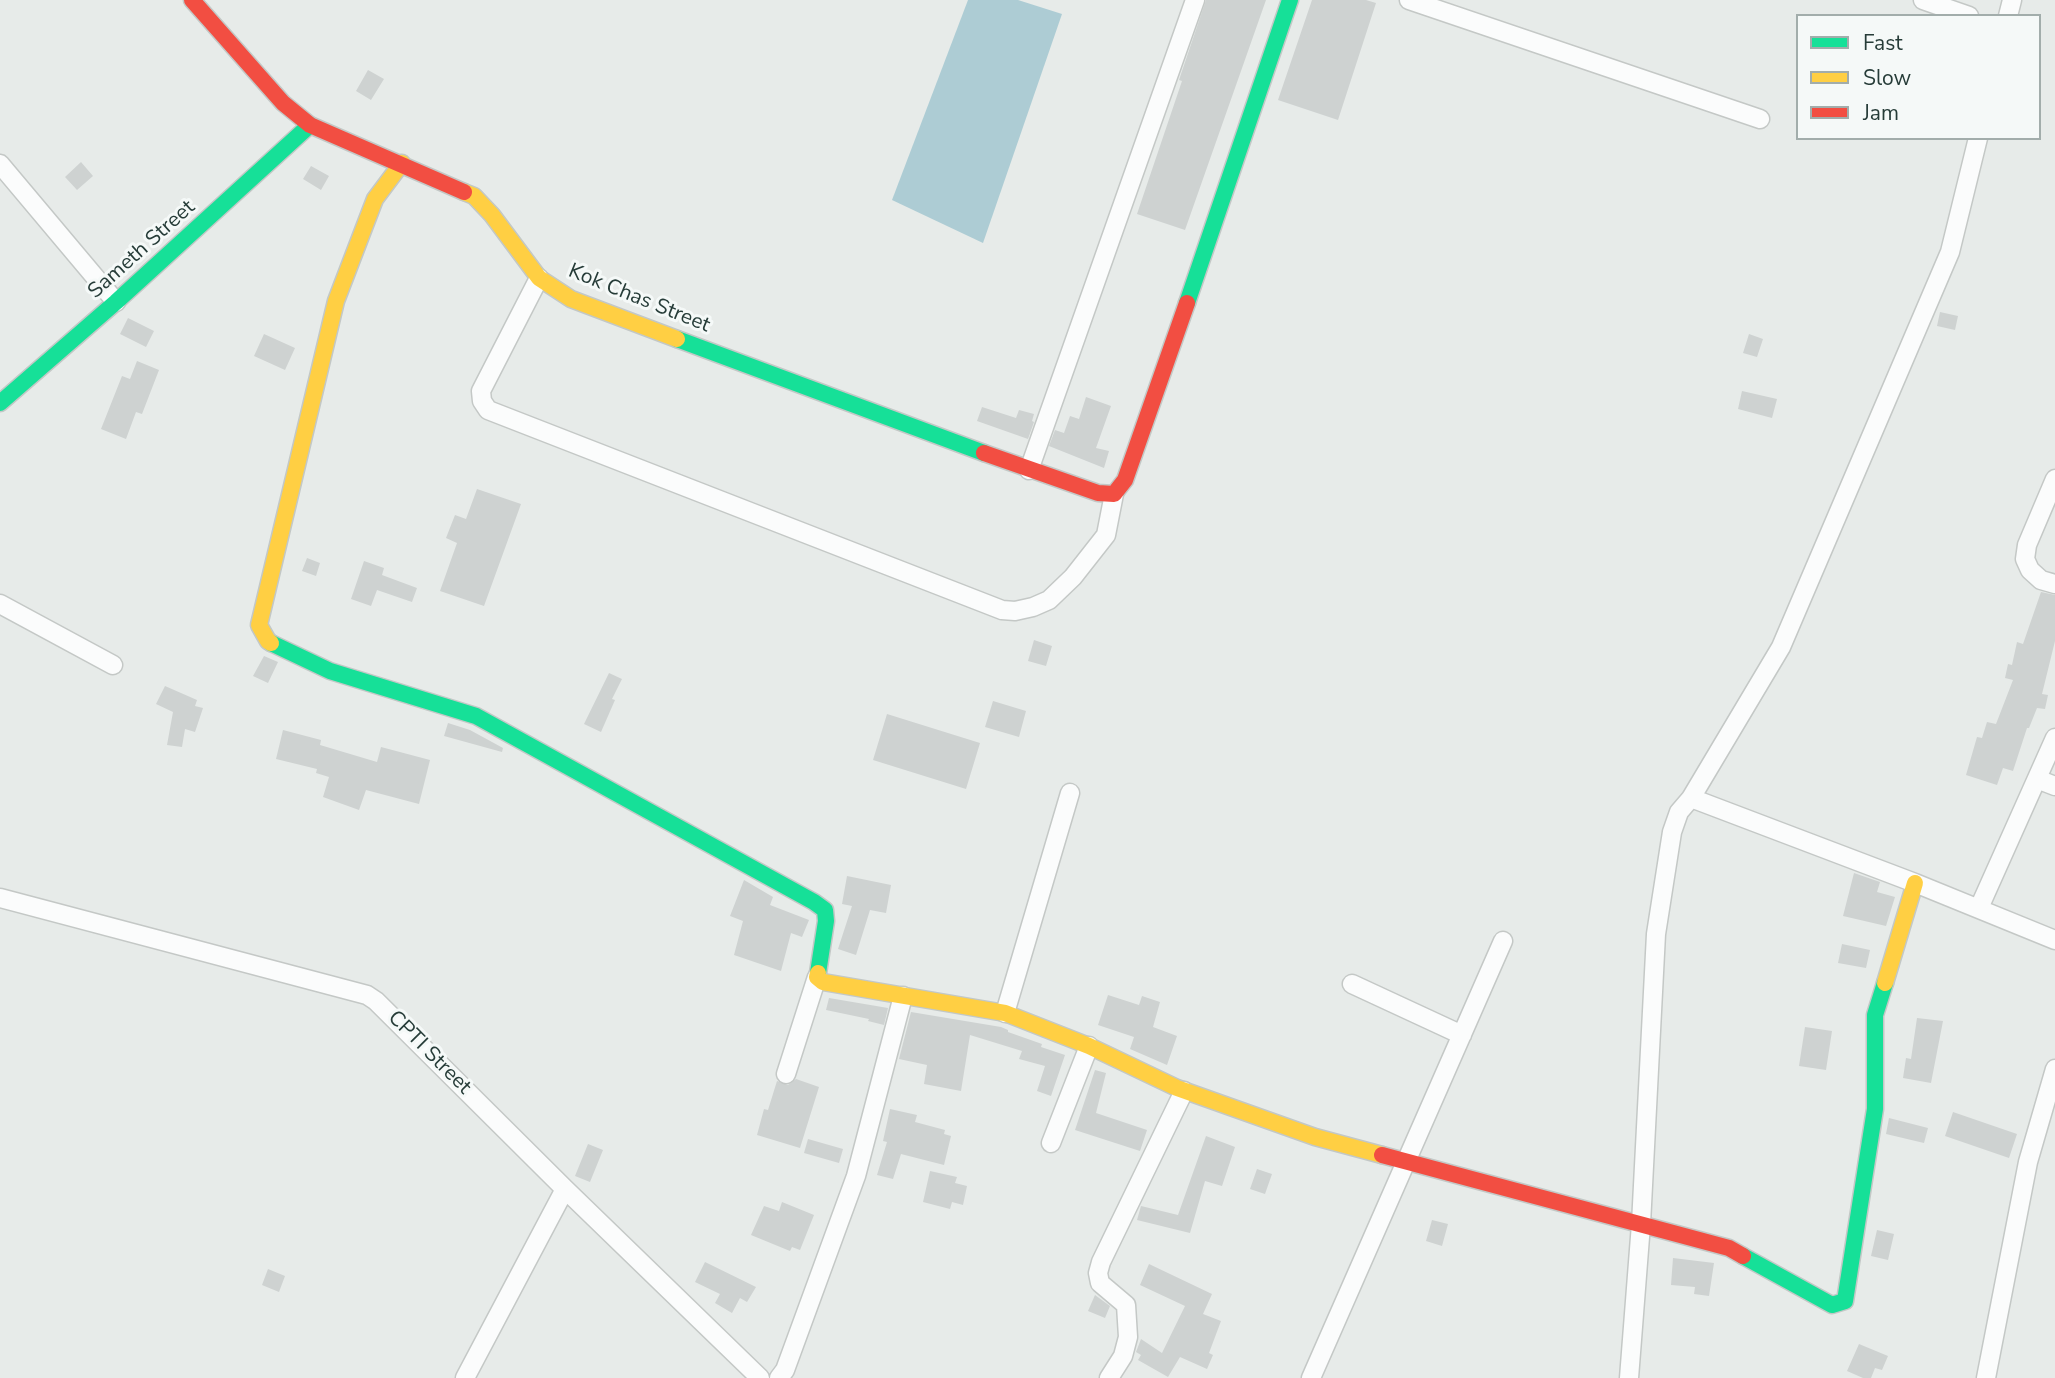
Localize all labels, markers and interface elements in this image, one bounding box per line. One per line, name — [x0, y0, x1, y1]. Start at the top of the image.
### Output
legend — [1796, 14, 2041, 140]
text: Fast — [1863, 29, 1903, 57]
text: Slow — [1863, 64, 1911, 92]
text: Jam — [1863, 99, 1899, 127]
street label: Sameth Street — [83, 195, 201, 305]
street label: Kok Chas Street — [565, 259, 713, 339]
street label: CPTI Street — [382, 1006, 476, 1100]

